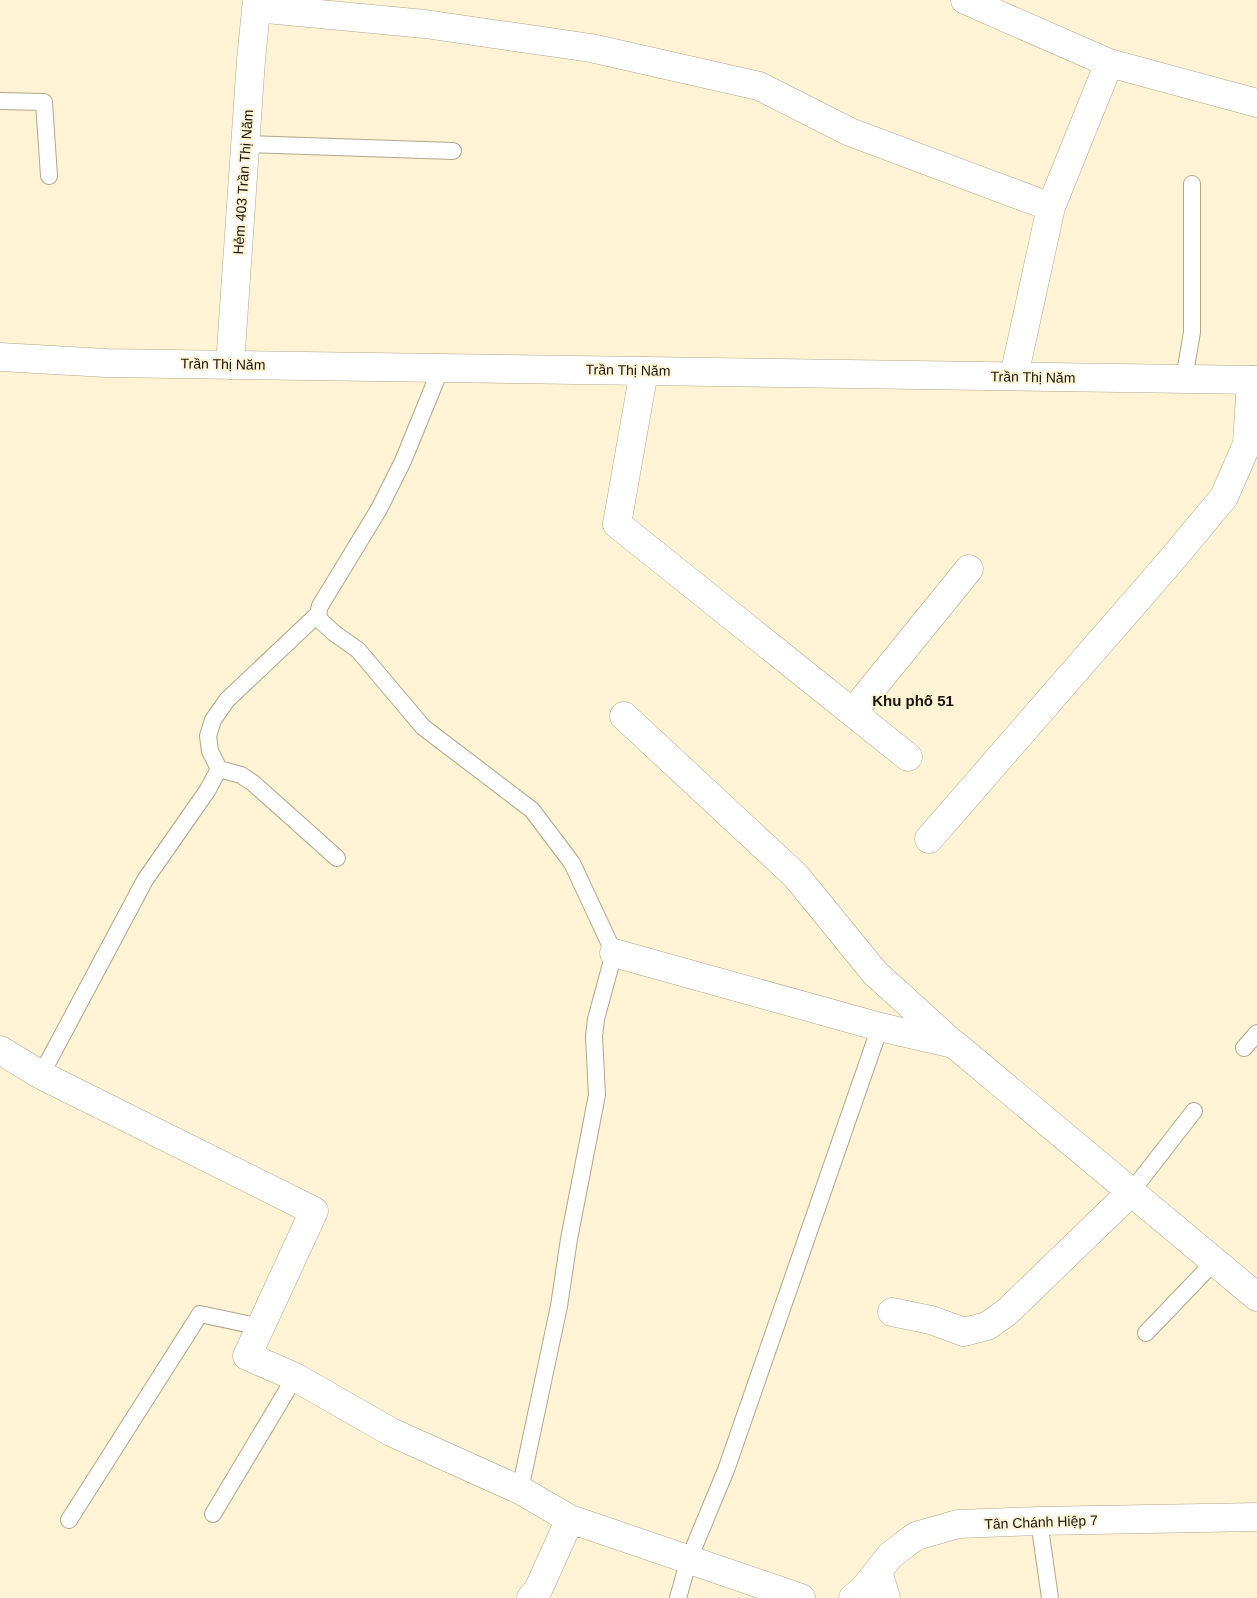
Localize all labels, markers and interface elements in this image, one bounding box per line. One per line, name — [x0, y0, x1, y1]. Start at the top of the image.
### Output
street label: Hẻm 403 Trần Thị Năm — [230, 109, 256, 255]
street label: Trần Thị Năm — [180, 355, 266, 373]
street label: Trần Thị Năm — [585, 361, 671, 379]
street label: Trần Thị Năm — [990, 368, 1076, 386]
district label: Khu phố 51 — [872, 692, 954, 709]
street label: Tân Chánh Hiệp 7 — [984, 1512, 1098, 1532]

